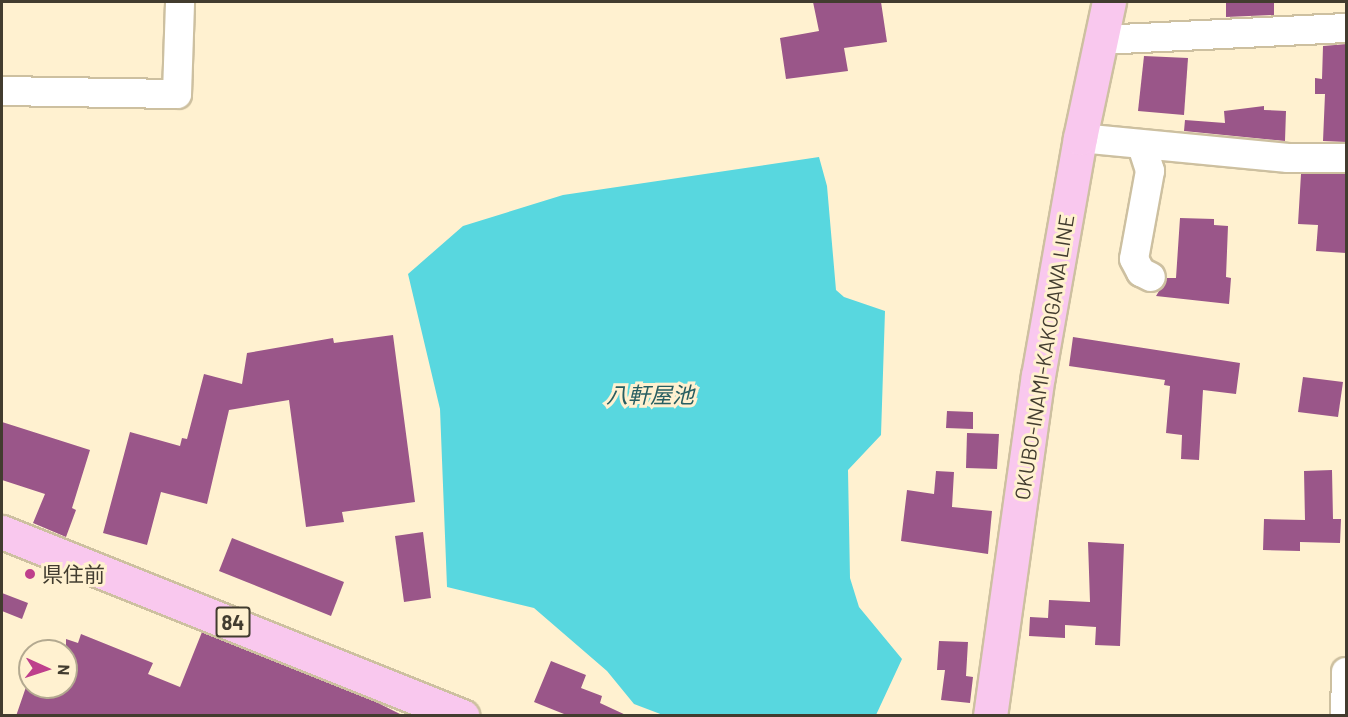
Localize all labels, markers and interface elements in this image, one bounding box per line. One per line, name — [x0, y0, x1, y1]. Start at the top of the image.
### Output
street label: OKUBO-INAMI-KAKOGAWA LINE — [1009, 212, 1079, 502]
water label: 八軒屋池 — [606, 382, 694, 408]
place label: 県住前 — [42, 561, 105, 587]
marker: 県住前 — [23, 567, 37, 581]
road number: 84 — [215, 605, 251, 639]
north arrow — [18, 639, 78, 699]
text: N — [55, 664, 74, 676]

